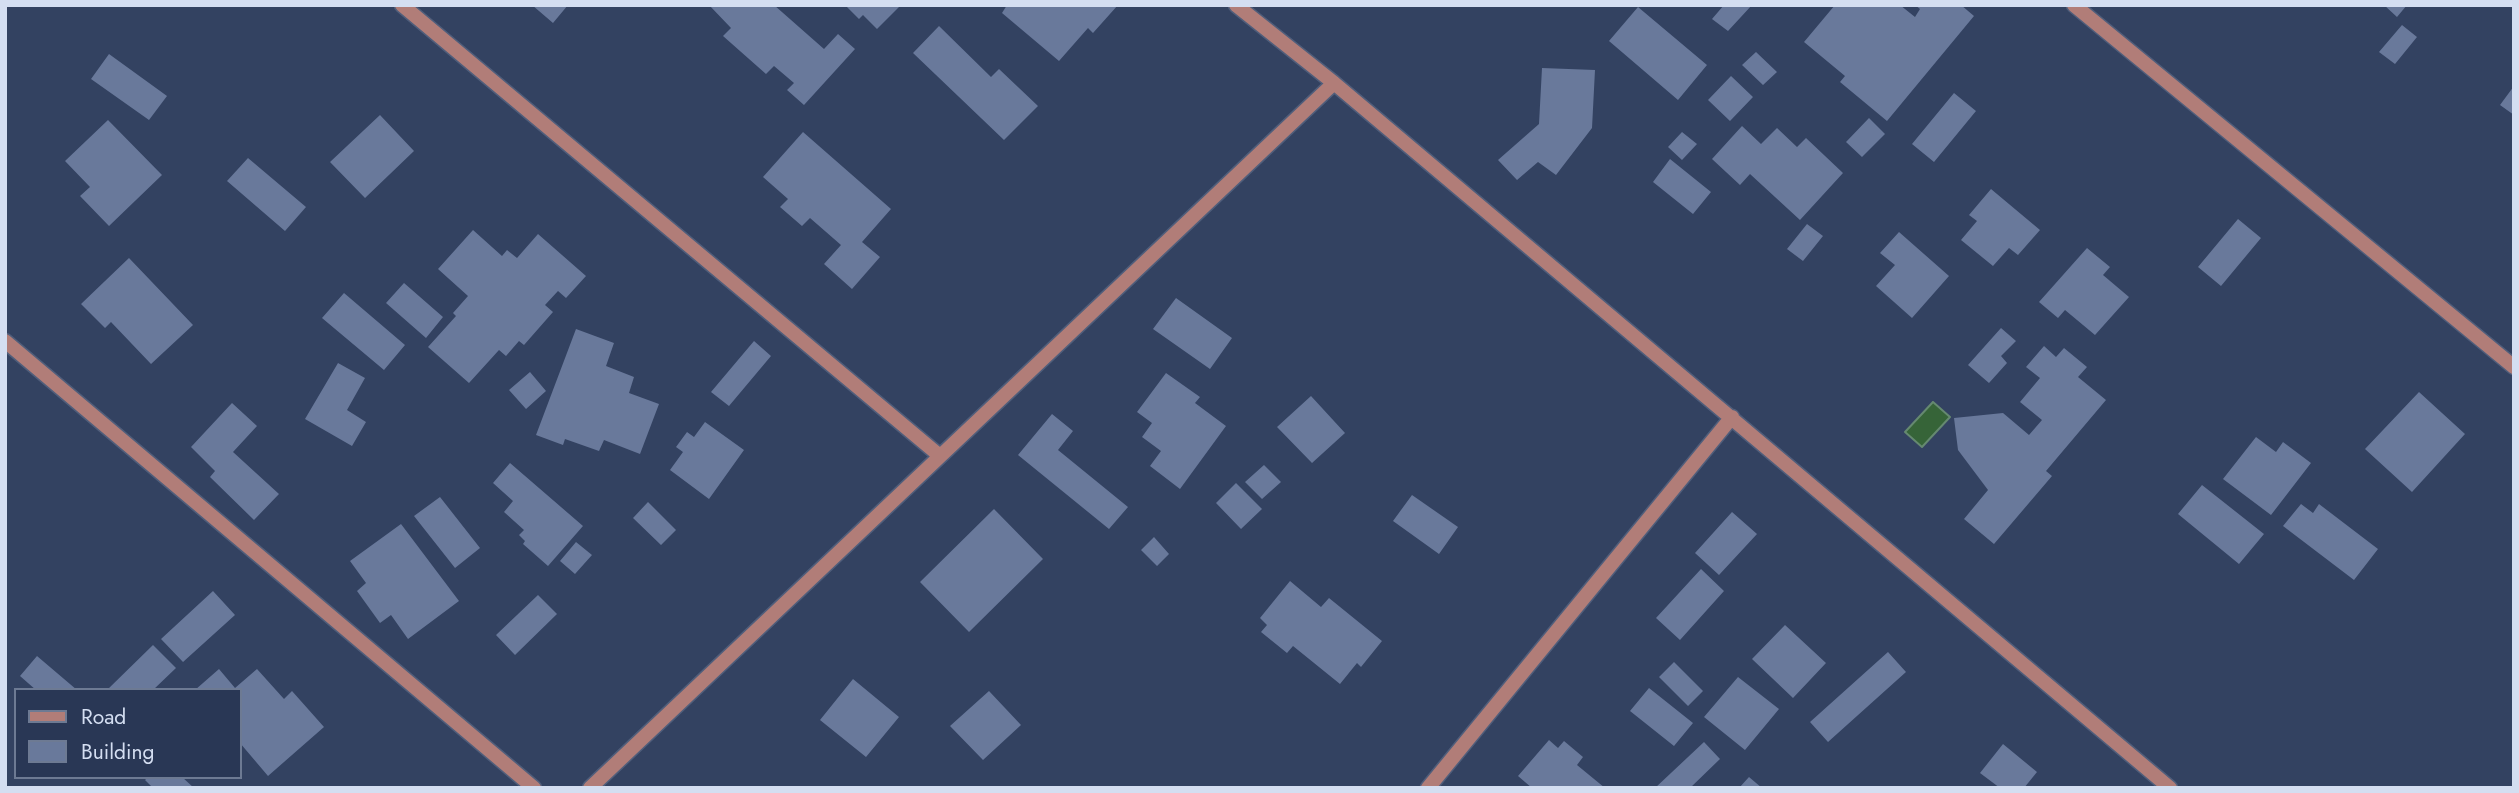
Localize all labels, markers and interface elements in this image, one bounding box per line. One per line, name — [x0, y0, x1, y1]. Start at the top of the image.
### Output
legend — [14, 688, 242, 779]
text: Road — [81, 702, 126, 732]
text: Building — [81, 737, 154, 767]

